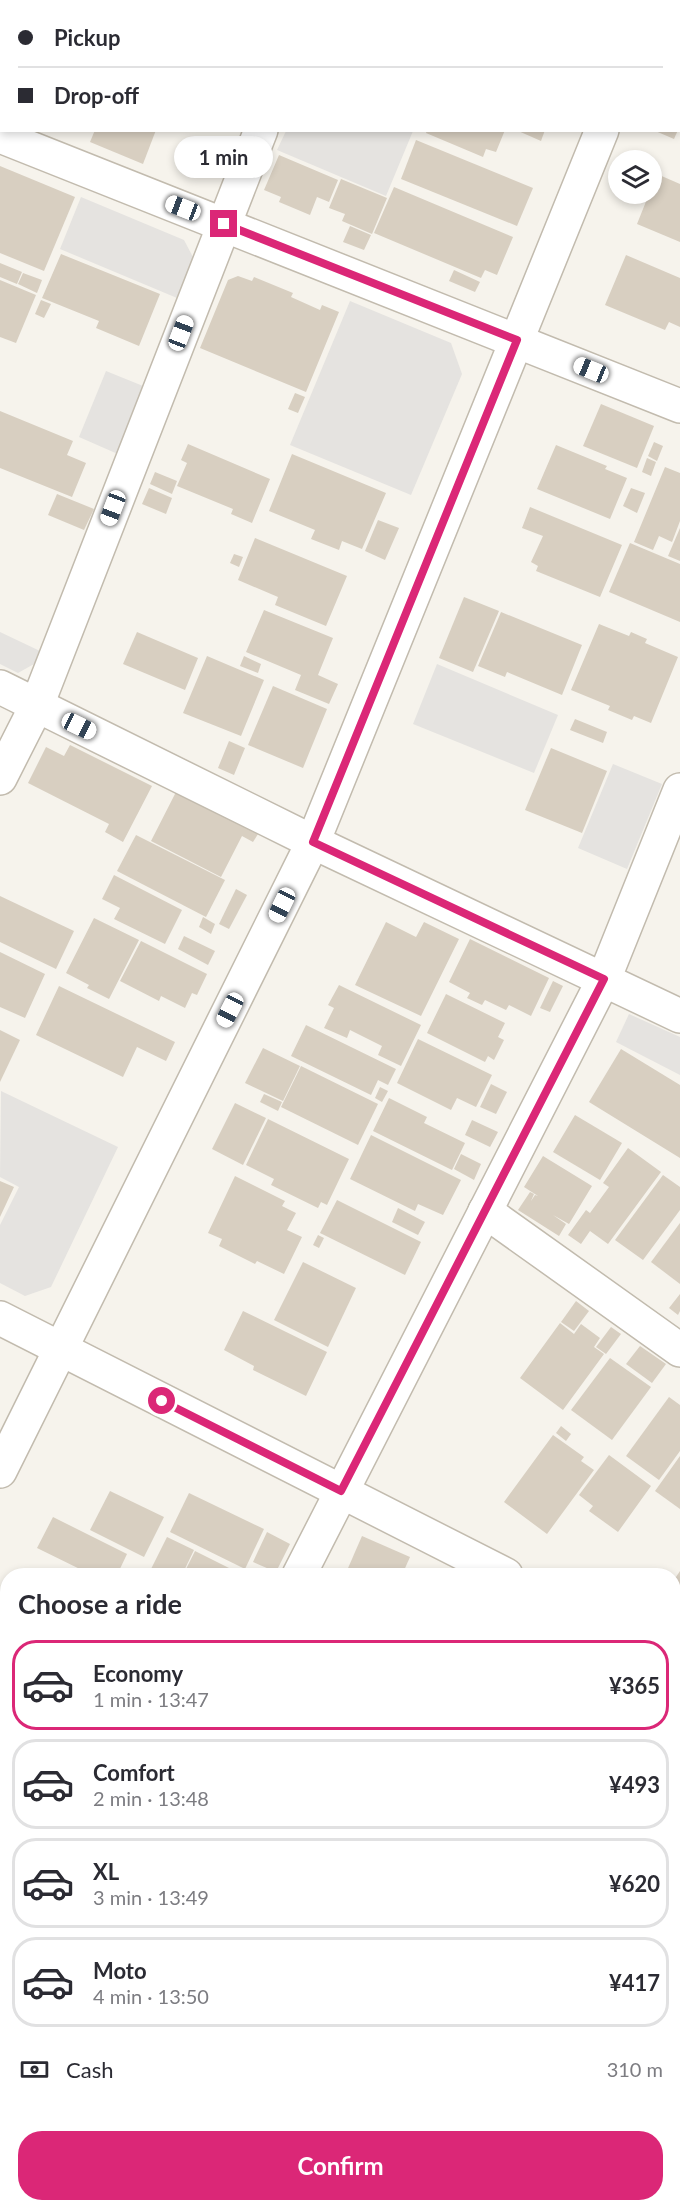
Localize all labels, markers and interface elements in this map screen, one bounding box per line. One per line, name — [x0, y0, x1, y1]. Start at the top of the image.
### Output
text: Pickup — [54, 24, 120, 51]
text: Drop-off — [54, 82, 139, 109]
callout: 1 min — [174, 137, 274, 179]
text: 1 min — [199, 145, 248, 169]
map controls — [608, 150, 662, 204]
button: layers — [608, 150, 662, 204]
car — [163, 193, 203, 223]
route end — [210, 210, 237, 237]
car — [166, 313, 196, 353]
car — [571, 355, 611, 385]
car — [98, 488, 128, 528]
car — [59, 710, 99, 742]
car — [266, 885, 298, 925]
car — [214, 990, 246, 1030]
route start — [148, 1387, 175, 1414]
text: Choose a ride — [18, 1587, 182, 1620]
icon: car — [21, 1658, 75, 1712]
text: Economy — [93, 1660, 183, 1687]
text: ¥365 — [609, 1672, 660, 1699]
text: 1 min · 13:47 — [93, 1687, 209, 1711]
icon: car — [21, 1757, 75, 1811]
text: Comfort — [93, 1759, 175, 1786]
text: ¥493 — [609, 1771, 660, 1798]
text: 2 min · 13:48 — [93, 1786, 209, 1810]
icon: car — [21, 1856, 75, 1910]
text: XL — [93, 1858, 119, 1885]
text: ¥620 — [609, 1870, 660, 1897]
text: 3 min · 13:49 — [93, 1885, 209, 1909]
icon: car — [21, 1955, 75, 2009]
text: Moto — [93, 1957, 147, 1984]
text: ¥417 — [609, 1969, 660, 1996]
text: 4 min · 13:50 — [93, 1984, 209, 2008]
icon: cash — [18, 2053, 51, 2086]
text: Cash — [66, 2056, 113, 2083]
text: 310 m — [607, 2057, 663, 2081]
button: Confirm — [18, 2131, 663, 2200]

